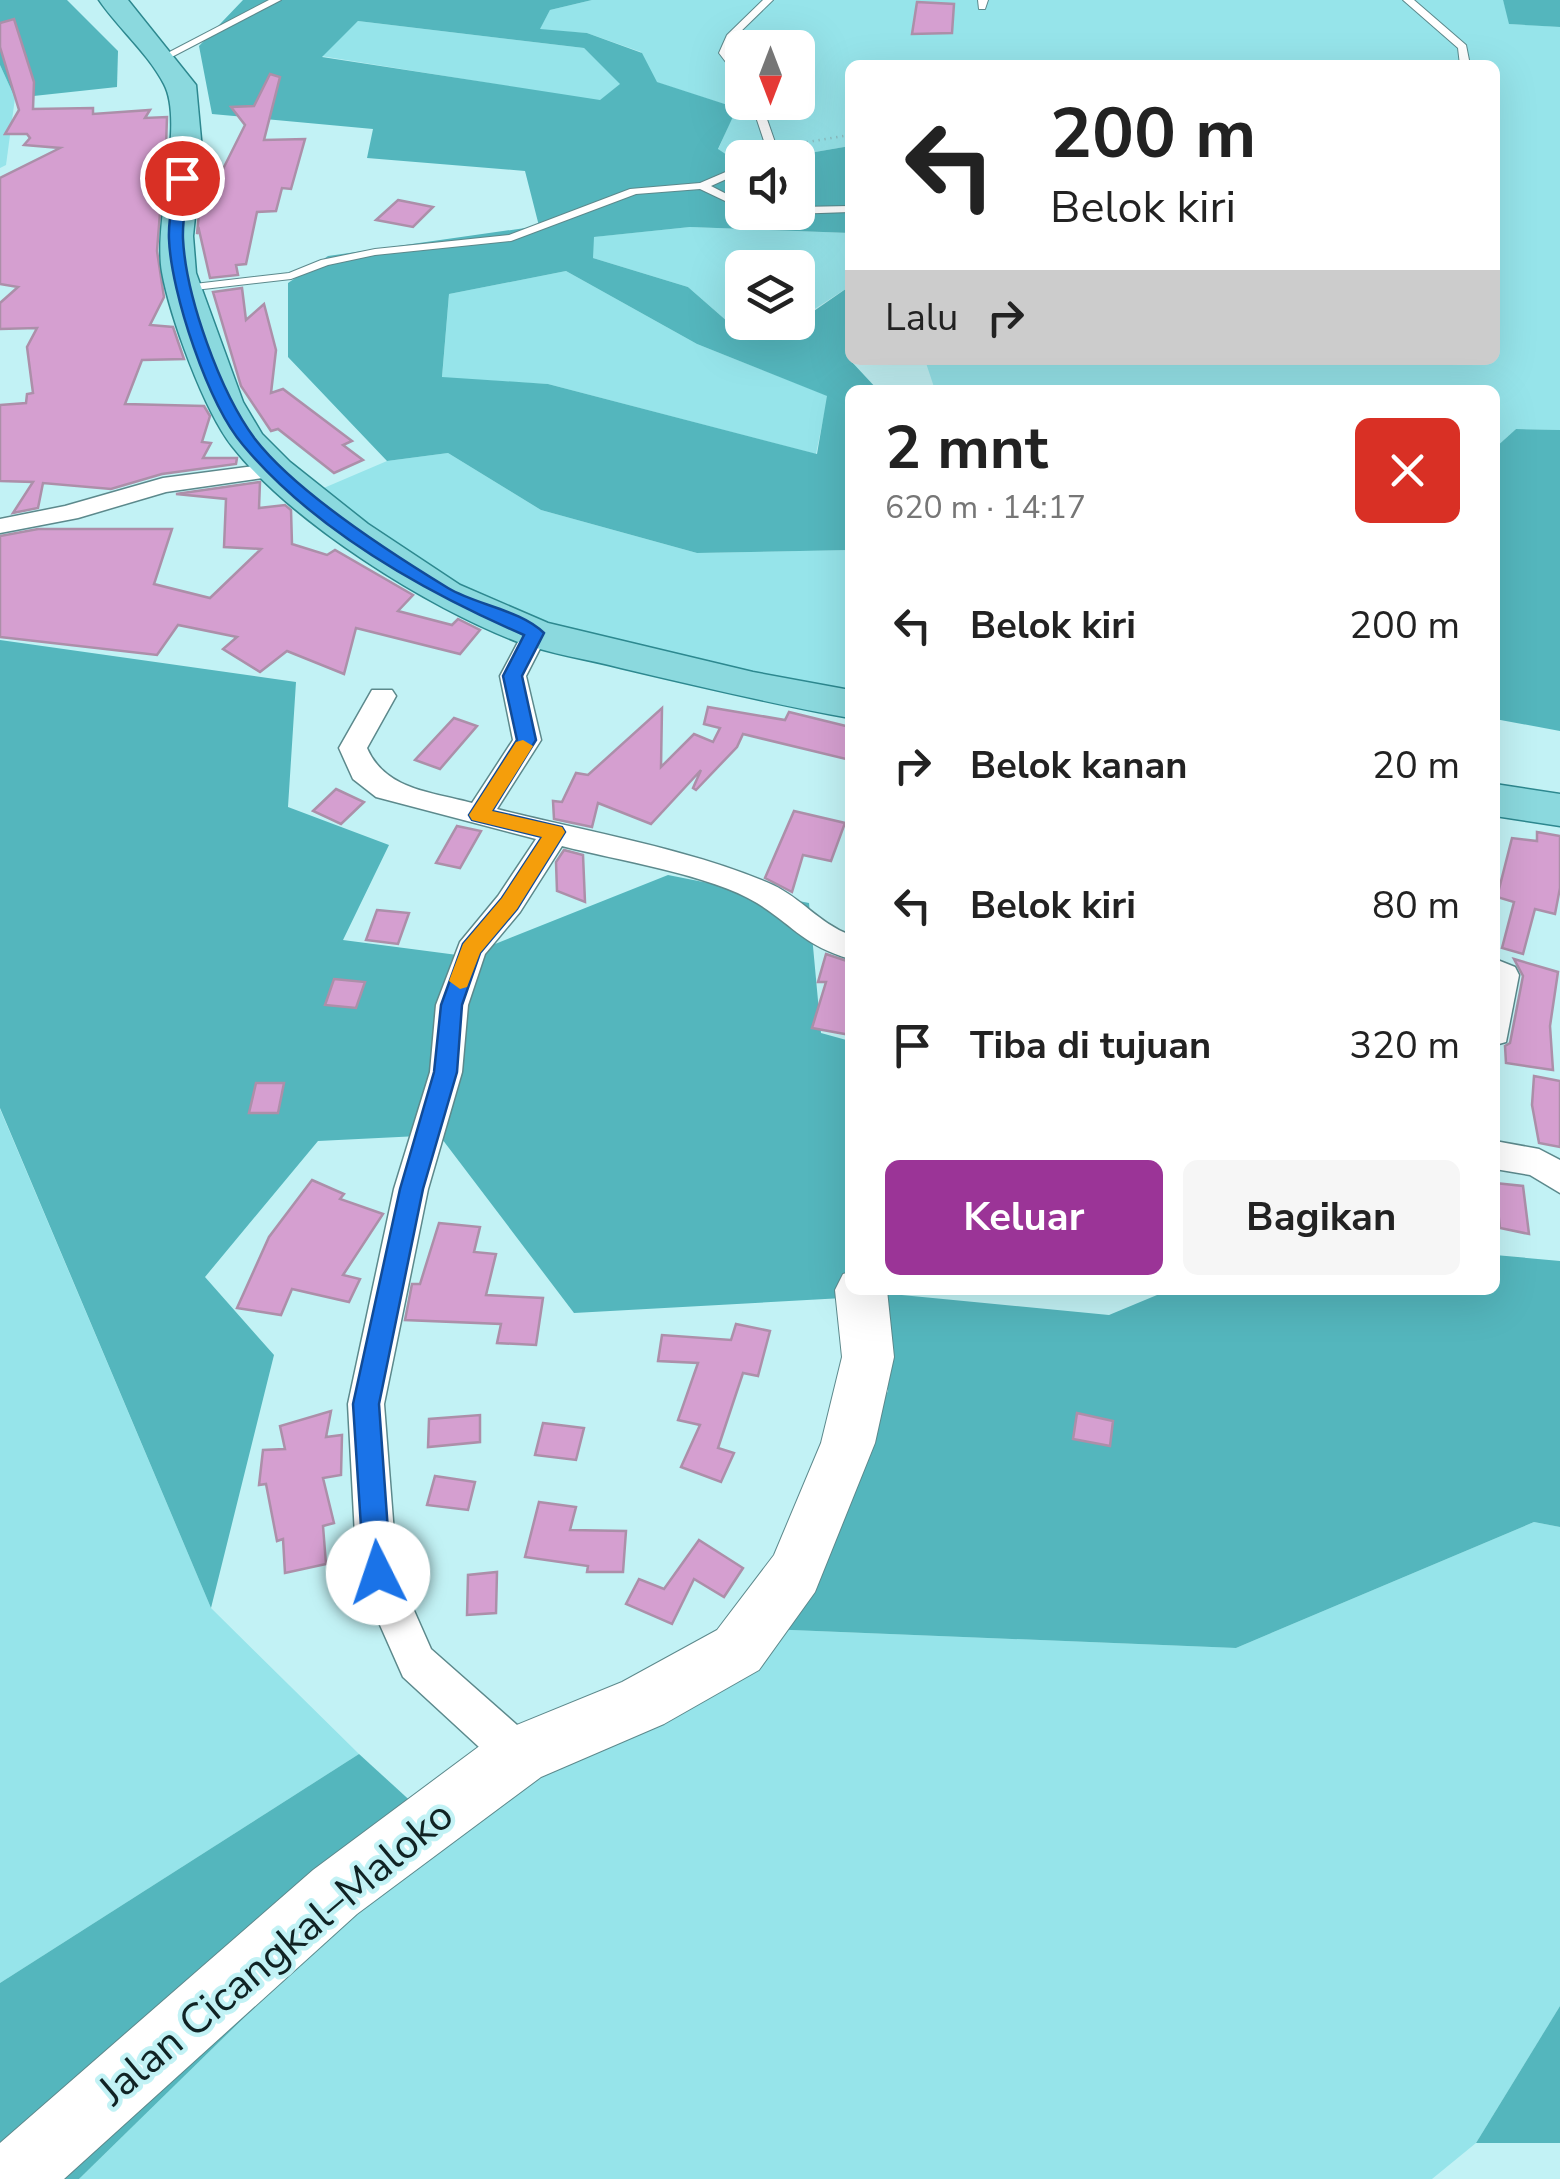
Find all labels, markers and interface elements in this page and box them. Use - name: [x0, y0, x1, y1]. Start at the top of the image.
- north arrow: [725, 30, 815, 120]
- map controls: [725, 30, 815, 340]
- text: 200 m: [1050, 86, 1256, 182]
- icon: left: [885, 100, 1015, 230]
- pin: [140, 136, 225, 221]
- button: sound: [725, 140, 815, 230]
- icon: arrive: [155, 151, 210, 206]
- text: Belok kiri: [1050, 177, 1236, 238]
- button: layers: [725, 250, 815, 340]
- icon: right: [978, 290, 1033, 345]
- text: Lalu: [885, 292, 958, 343]
- text: 2 mnt: [885, 407, 1048, 489]
- button: close: [1355, 418, 1460, 523]
- text: 620 m · 14:17: [885, 486, 1086, 529]
- icon: left: [885, 598, 940, 653]
- text: Belok kiri: [970, 600, 1136, 651]
- text: 200 m: [1349, 600, 1460, 651]
- icon: right: [885, 738, 940, 793]
- text: Belok kanan: [970, 740, 1187, 791]
- text: 20 m: [1372, 740, 1460, 791]
- icon: left: [885, 878, 940, 933]
- text: Belok kiri: [970, 880, 1136, 931]
- text: 80 m: [1372, 880, 1460, 931]
- icon: arrive: [885, 1018, 940, 1073]
- text: Tiba di tujuan: [970, 1020, 1211, 1071]
- text: 320 m: [1349, 1020, 1460, 1071]
- button: Keluar: [885, 1160, 1163, 1275]
- button: Bagikan: [1183, 1160, 1460, 1275]
- position arrow: [326, 1521, 430, 1625]
- street label: Jalan Cicangkal–Maloko: [86, 1788, 466, 2119]

